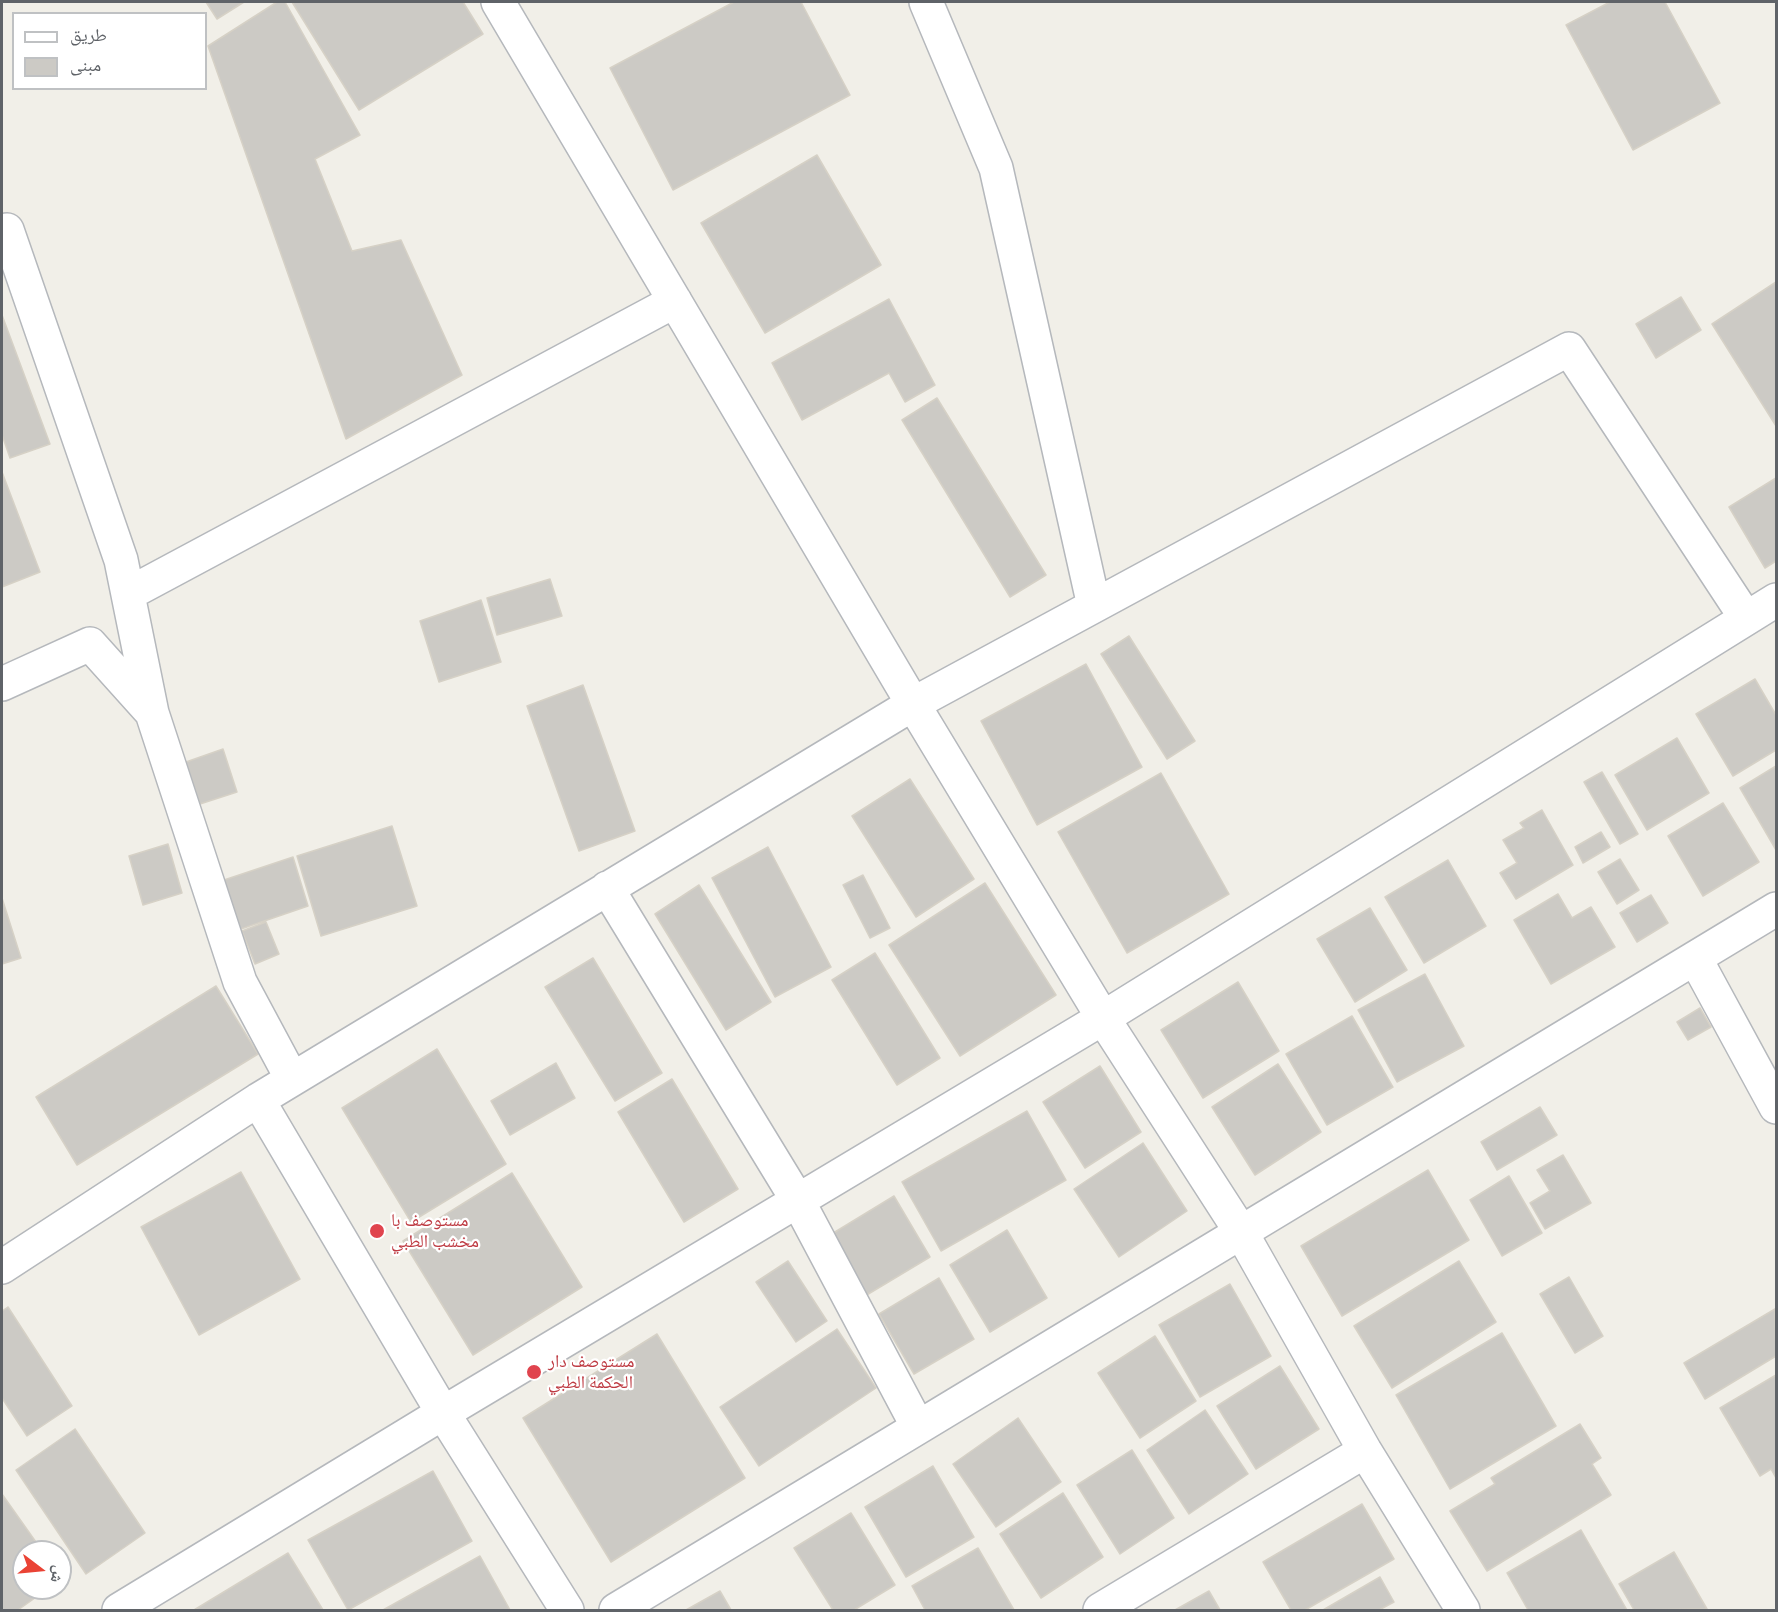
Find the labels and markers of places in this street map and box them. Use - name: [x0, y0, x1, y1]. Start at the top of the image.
- place label: مستوصف با مخشب الطبي: [391, 1210, 479, 1252]
- marker: مستوصف با مخشب الطبي: [368, 1222, 386, 1240]
- place label: مستوصف دار الحكمة الطبي: [548, 1351, 635, 1394]
- marker: مستوصف دار الحكمة الطبي: [525, 1363, 543, 1381]

